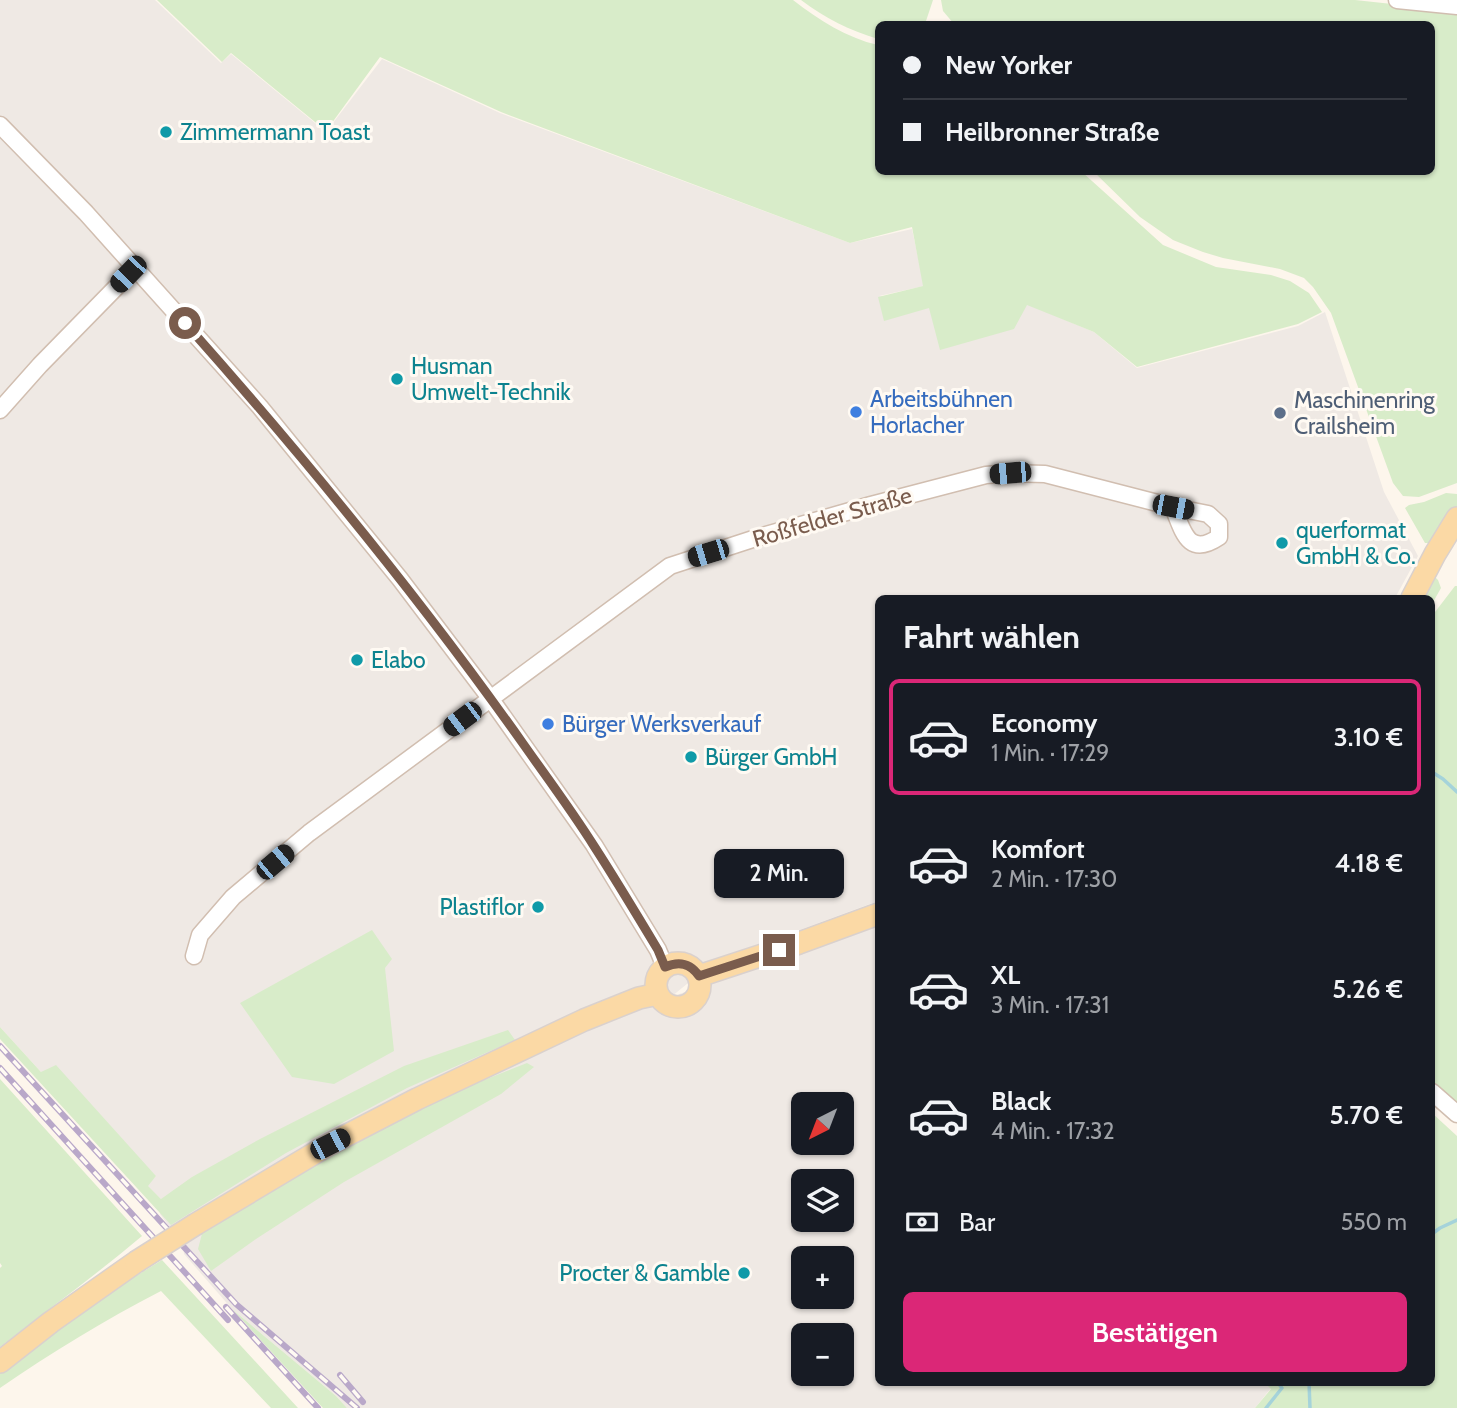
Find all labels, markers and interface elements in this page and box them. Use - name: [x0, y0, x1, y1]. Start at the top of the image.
- text: New Yorker: [945, 49, 1072, 81]
- text: Heilbronner Straße: [945, 116, 1159, 148]
- place label: Zimmermann Toast: [180, 118, 371, 146]
- marker: Zimmermann Toast: [158, 124, 174, 140]
- car: [106, 252, 151, 296]
- route start: [169, 307, 201, 339]
- place label: Husman Umwelt-Technik: [411, 352, 571, 406]
- marker: Husman Umwelt-Technik: [389, 371, 405, 387]
- place label: Arbeitsbühnen Horlacher: [870, 385, 1013, 439]
- place label: Maschinenring Crailsheim: [1294, 386, 1435, 440]
- marker: Arbeitsbühnen Horlacher: [848, 404, 864, 420]
- marker: Maschinenring Crailsheim: [1272, 405, 1288, 421]
- car: [989, 461, 1032, 485]
- street label: Roßfelder Straße: [749, 481, 915, 553]
- car: [1151, 493, 1196, 521]
- place label: querformat GmbH & Co.: [1296, 516, 1416, 570]
- marker: querformat GmbH & Co.: [1274, 535, 1290, 551]
- car: [685, 537, 732, 569]
- text: Fahrt wählen: [903, 617, 1080, 656]
- place label: Elabo: [371, 646, 426, 674]
- marker: Elabo: [349, 652, 365, 668]
- car: [439, 698, 486, 740]
- icon: car: [907, 706, 970, 769]
- text: Economy: [991, 707, 1097, 739]
- place label: Bürger Werksverkauf: [562, 710, 762, 738]
- marker: Bürger Werksverkauf: [540, 716, 556, 732]
- text: 3.10 €: [1334, 721, 1403, 753]
- text: 1 Min. · 17:29: [991, 739, 1109, 767]
- place label: Bürger GmbH: [705, 743, 838, 771]
- marker: Bürger GmbH: [683, 749, 699, 765]
- icon: car: [907, 832, 970, 895]
- text: Komfort: [991, 833, 1085, 865]
- car: [253, 840, 298, 884]
- text: 4.18 €: [1335, 847, 1403, 879]
- callout: 2 Min.: [714, 848, 844, 898]
- text: 2 Min.: [749, 859, 809, 887]
- text: 2 Min. · 17:30: [991, 865, 1117, 893]
- place label: Plastiflor: [439, 893, 525, 921]
- marker: Plastiflor: [530, 899, 546, 915]
- route end: [763, 934, 795, 966]
- icon: car: [907, 958, 970, 1021]
- text: XL: [991, 959, 1020, 991]
- text: 5.26 €: [1332, 973, 1403, 1005]
- text: 3 Min. · 17:31: [991, 991, 1109, 1019]
- icon: car: [907, 1084, 970, 1147]
- text: Black: [991, 1085, 1051, 1117]
- north arrow: [791, 1092, 854, 1155]
- map controls: [791, 1092, 854, 1386]
- text: 5.70 €: [1329, 1099, 1403, 1131]
- text: 4 Min. · 17:32: [991, 1117, 1115, 1145]
- car: [307, 1125, 354, 1163]
- button: layers: [791, 1169, 854, 1232]
- icon: cash: [903, 1203, 941, 1241]
- text: Bar: [959, 1206, 995, 1238]
- text: 550 m: [1341, 1208, 1407, 1236]
- button: +: [791, 1246, 854, 1309]
- place label: Procter & Gamble: [559, 1259, 730, 1287]
- marker: Procter & Gamble: [736, 1265, 752, 1281]
- button: Bestätigen: [903, 1292, 1407, 1372]
- button: −: [791, 1323, 854, 1386]

